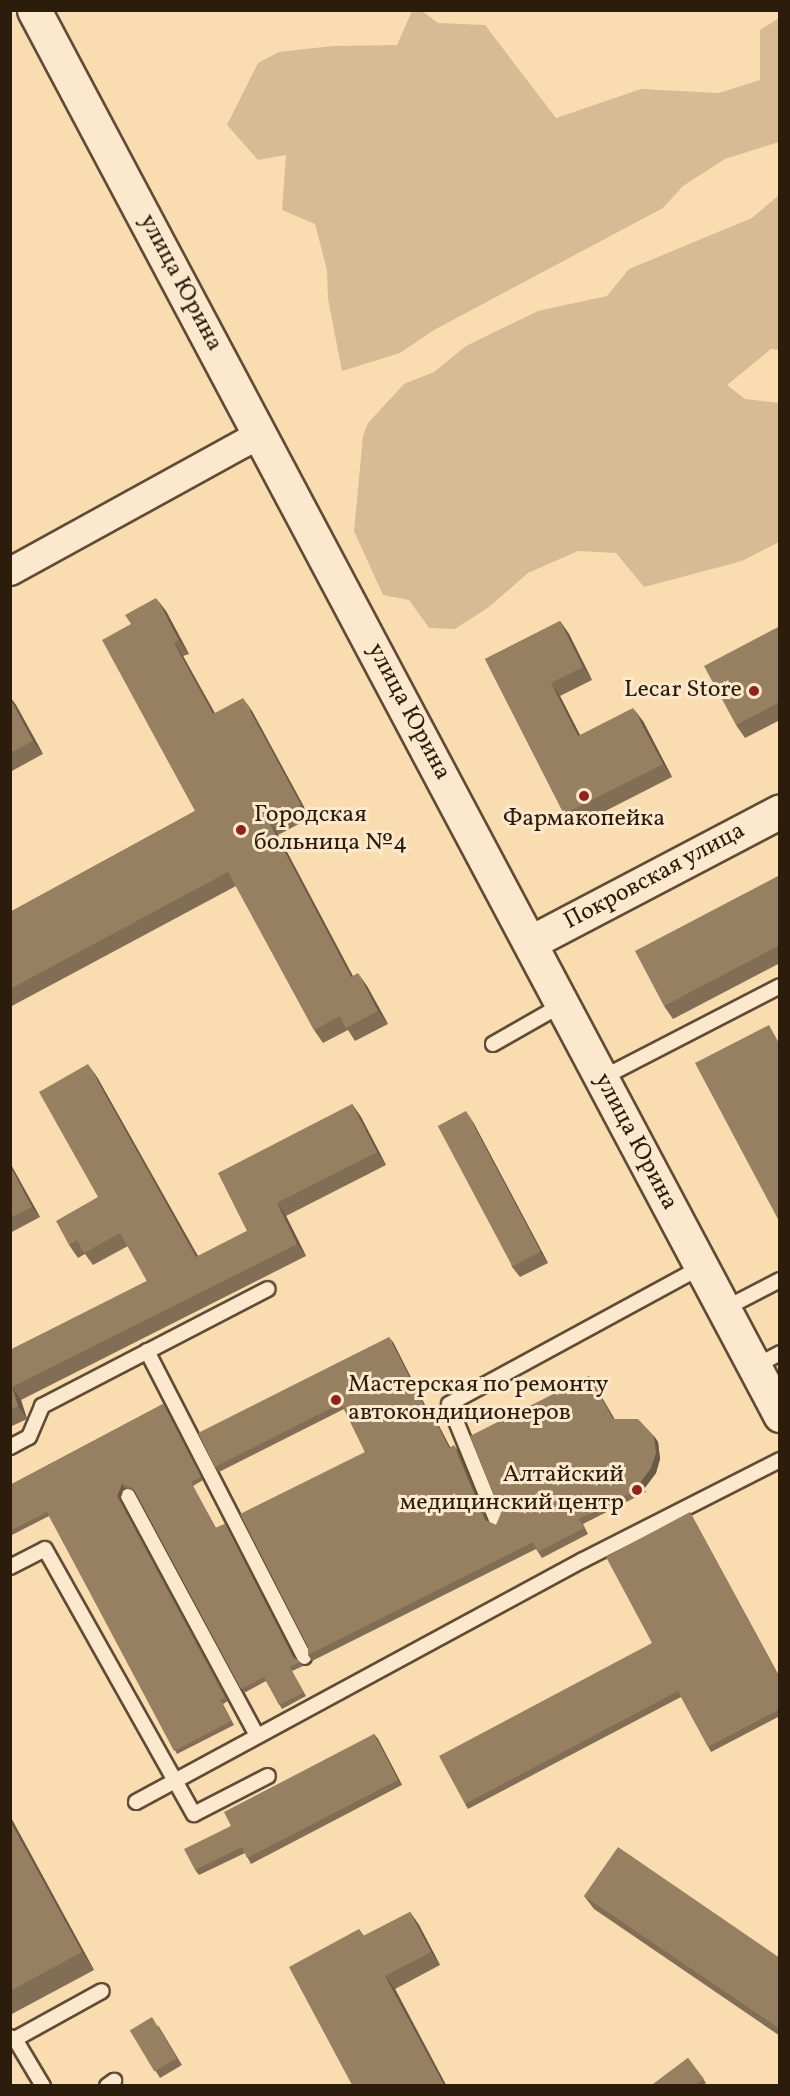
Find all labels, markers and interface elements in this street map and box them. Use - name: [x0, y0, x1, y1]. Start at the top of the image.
- street label: улица Юрина: [132, 210, 228, 356]
- street label: улица Юрина: [360, 639, 456, 785]
- place label: Lecar Store: [624, 677, 742, 705]
- marker: Lecar Store: [747, 684, 761, 698]
- marker: Фармакопейка: [577, 789, 591, 803]
- place label: Городская больница №4: [254, 802, 407, 858]
- place label: Фармакопейка: [503, 806, 665, 834]
- street label: Покровская улица: [559, 817, 751, 937]
- marker: Городская больница №4: [232, 821, 250, 839]
- street label: улица Юрина: [587, 1069, 683, 1215]
- place label: Мастерская по ремонту автокондиционеров: [348, 1372, 608, 1428]
- marker: Мастерская по ремонту автокондиционеров: [329, 1393, 343, 1407]
- place label: Алтайский медицинский центр: [400, 1462, 624, 1518]
- marker: Алтайский медицинский центр: [628, 1481, 646, 1499]

